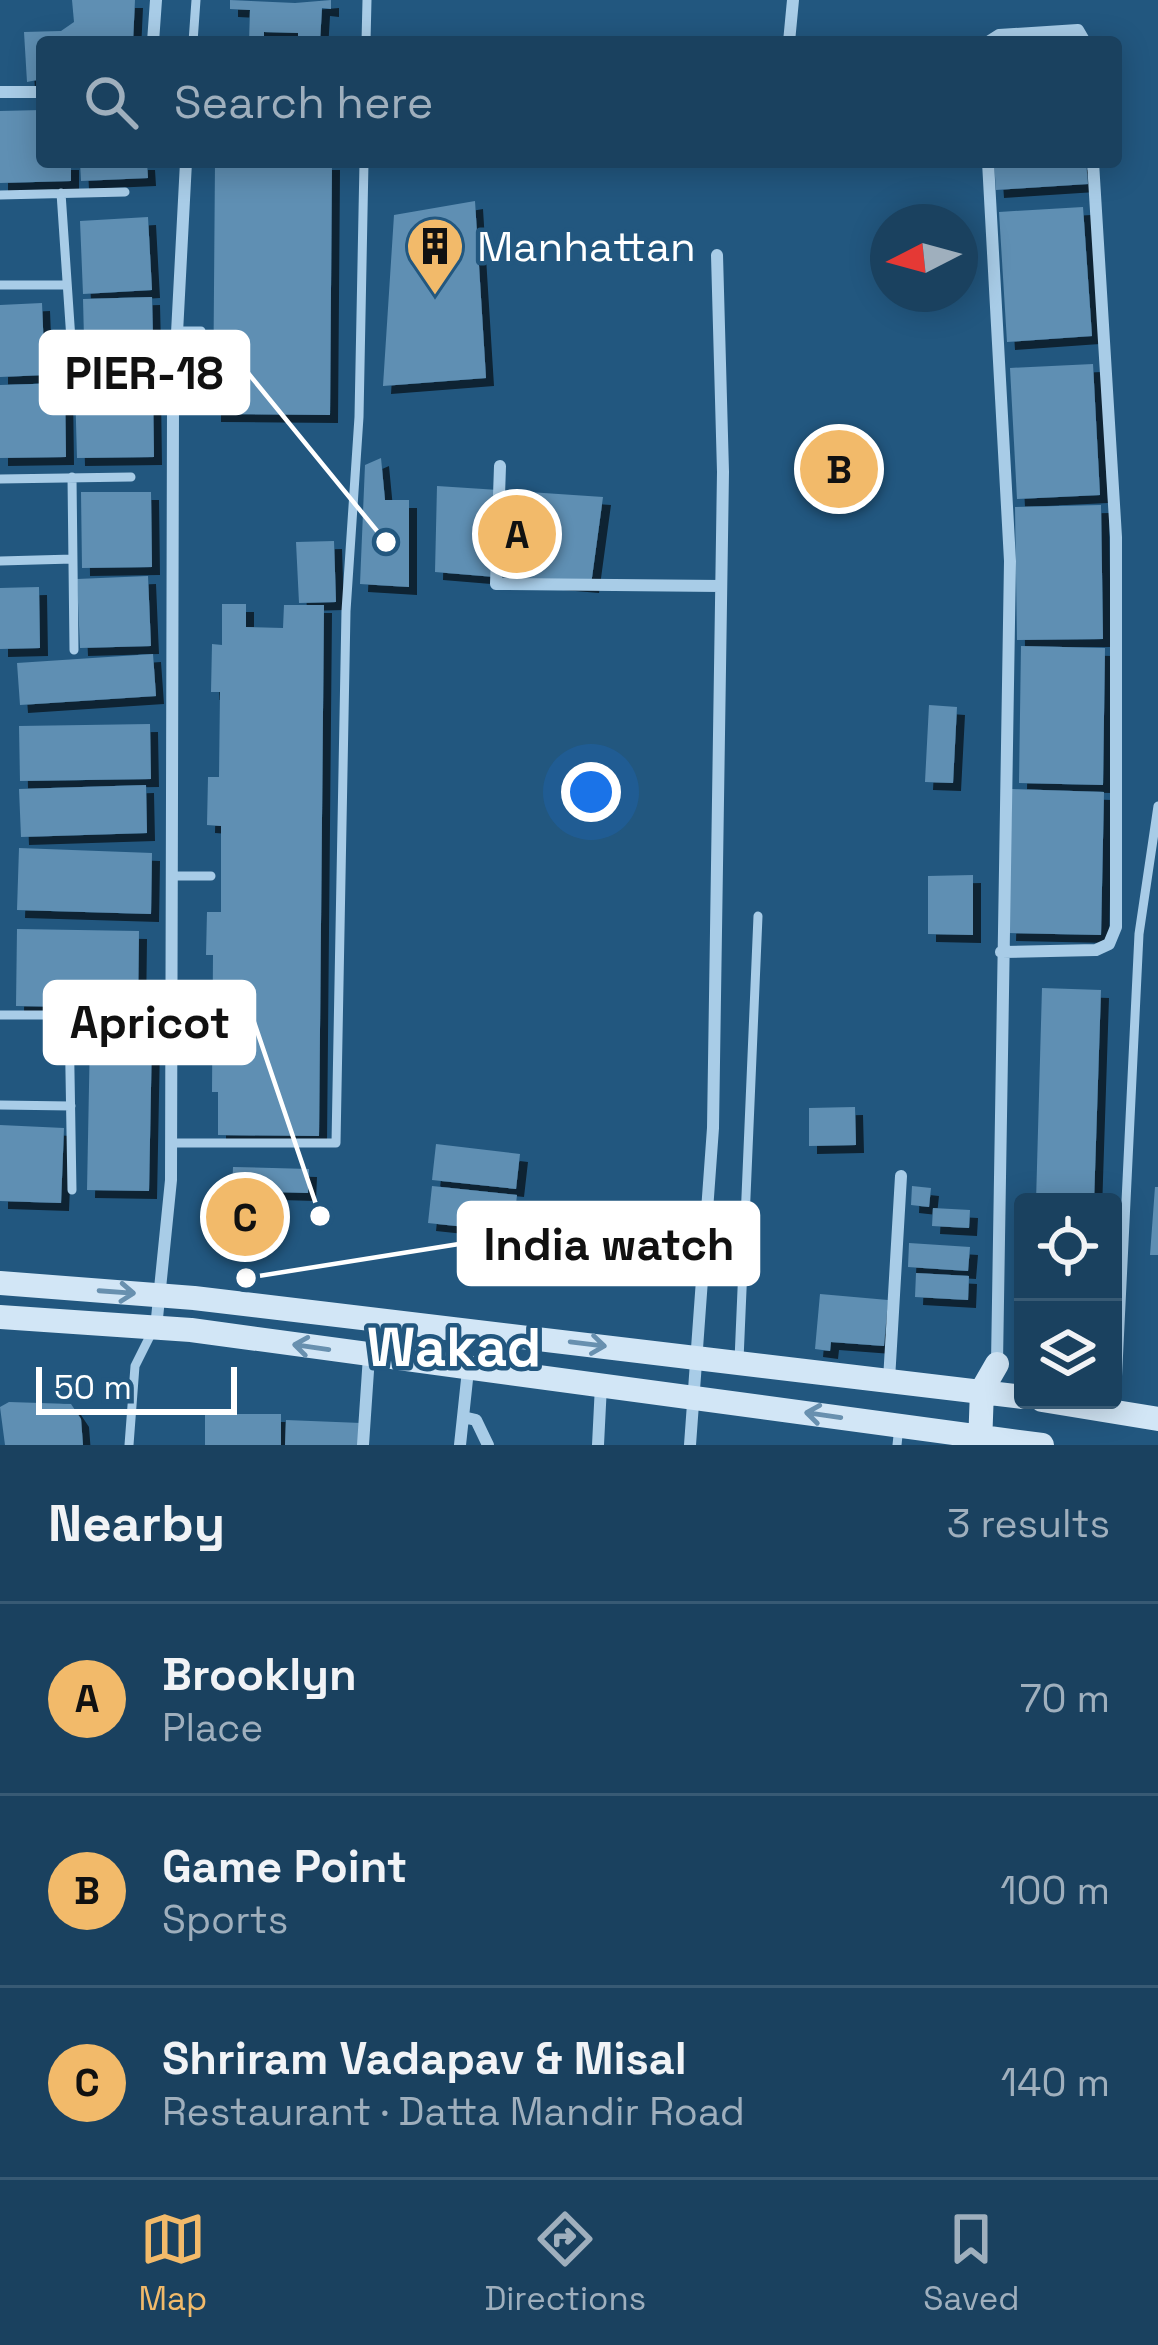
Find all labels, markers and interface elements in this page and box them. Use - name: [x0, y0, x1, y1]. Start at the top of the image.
- search box: [36, 36, 1122, 168]
- icon: search: [78, 69, 144, 135]
- text: Search here: [174, 74, 433, 131]
- north arrow: [870, 204, 978, 312]
- building icon: Manhattan: [404, 215, 466, 297]
- place label: Manhattan: [477, 220, 696, 273]
- callout: PIER-18: [41, 332, 248, 413]
- text: PIER-18: [64, 345, 224, 402]
- pin: B: [800, 424, 878, 514]
- pin: A: [478, 489, 556, 579]
- your location: [561, 762, 621, 822]
- callout: Apricot: [45, 982, 254, 1063]
- text: Apricot: [70, 994, 230, 1051]
- pin: C: [206, 1172, 284, 1262]
- map controls: [1014, 1193, 1122, 1409]
- button: locate: [1014, 1193, 1122, 1301]
- callout: India watch: [459, 1203, 758, 1284]
- text: India watch: [483, 1216, 735, 1273]
- one-way arrow: [97, 1281, 136, 1304]
- button: layers: [1014, 1301, 1122, 1409]
- district label: Wakad: [367, 1313, 541, 1382]
- one-way arrow: [568, 1334, 607, 1356]
- one-way arrow: [292, 1336, 331, 1358]
- scale bar: [36, 1361, 237, 1414]
- text: 50 m: [54, 1367, 132, 1409]
- one-way arrow: [804, 1404, 843, 1426]
- text: Nearby: [48, 1491, 225, 1556]
- text: 3 results: [947, 1499, 1110, 1548]
- text: Brooklyn: [162, 1646, 357, 1703]
- text: A: [75, 1674, 99, 1723]
- text: 70 m: [1020, 1674, 1110, 1723]
- text: Place: [162, 1703, 263, 1752]
- text: Game Point: [162, 1838, 407, 1895]
- text: B: [74, 1866, 100, 1915]
- text: 100 m: [1000, 1866, 1110, 1915]
- text: Sports: [162, 1895, 288, 1944]
- text: Shriram Vadapav & Misal: [162, 2030, 687, 2087]
- text: C: [74, 2058, 100, 2107]
- text: 140 m: [1001, 2058, 1110, 2107]
- text: Restaurant · Datta Mandir Road: [162, 2087, 745, 2136]
- tab: Map: [139, 2206, 207, 2320]
- tab: Directions: [484, 2206, 646, 2320]
- tab: Saved: [923, 2206, 1019, 2320]

